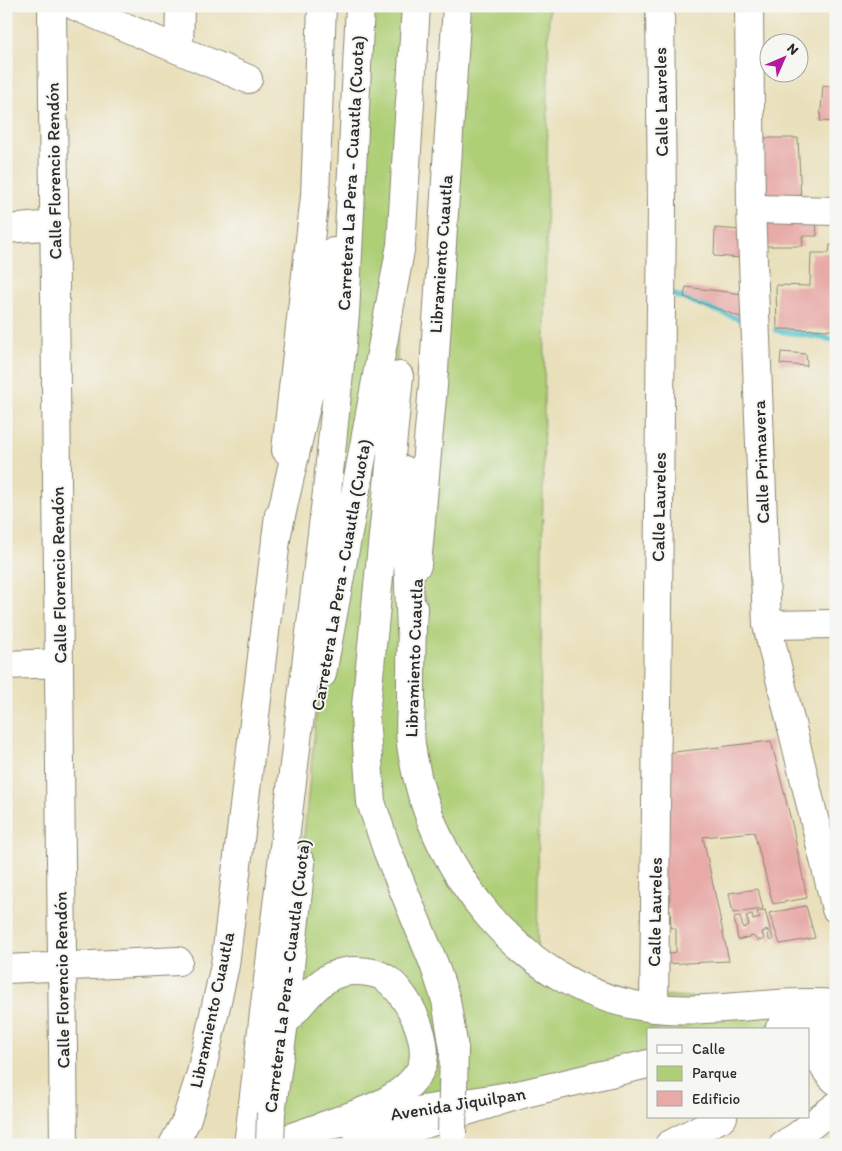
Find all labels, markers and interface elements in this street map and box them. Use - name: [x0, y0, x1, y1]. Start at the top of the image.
- north arrow: [760, 32, 810, 82]
- street label: Carretera La Pera - Cuautla (Cuota): [333, 35, 369, 311]
- text: N: [783, 40, 802, 59]
- street label: Calle Laureles: [649, 47, 673, 157]
- street label: Calle Florencio Rendón: [41, 82, 67, 260]
- street label: Libramiento Cuautla: [424, 173, 458, 334]
- street label: Calle Primavera: [748, 399, 774, 524]
- street label: Carretera La Pera - Cuautla (Cuota): [306, 437, 376, 713]
- street label: Calle Laureles: [647, 452, 671, 562]
- street label: Calle Florencio Rendón: [46, 486, 72, 664]
- street label: Libramiento Cuautla: [400, 577, 428, 738]
- street label: Carretera La Pera - Cuautla (Cuota): [259, 838, 315, 1114]
- street label: Calle Laureles: [643, 857, 667, 967]
- street label: Calle Florencio Rendón: [49, 891, 75, 1069]
- street label: Libramiento Cuautla: [185, 929, 239, 1090]
- legend: [647, 1028, 810, 1118]
- text: Calle: [692, 1040, 725, 1058]
- text: Parque: [692, 1064, 737, 1082]
- street label: Avenida Jiquilpan: [389, 1082, 527, 1126]
- text: Edificio: [692, 1090, 740, 1108]

